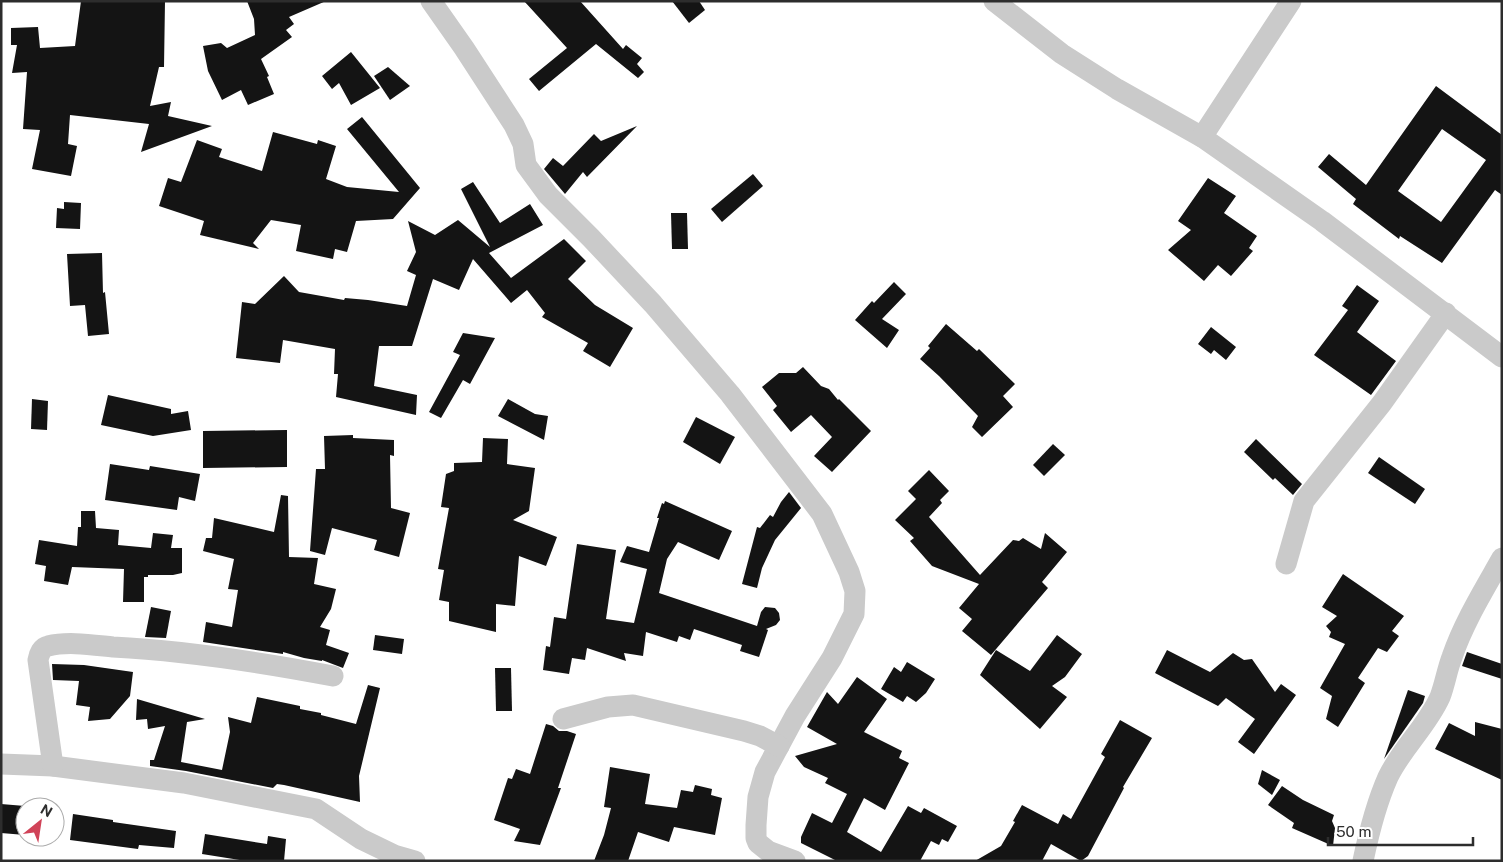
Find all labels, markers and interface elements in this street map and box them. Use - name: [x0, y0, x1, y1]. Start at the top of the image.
- north arrow: [15, 797, 65, 847]
- text: N: [38, 801, 55, 820]
- scale bar: [1328, 814, 1473, 846]
- text: 50 m: [1336, 823, 1371, 840]

